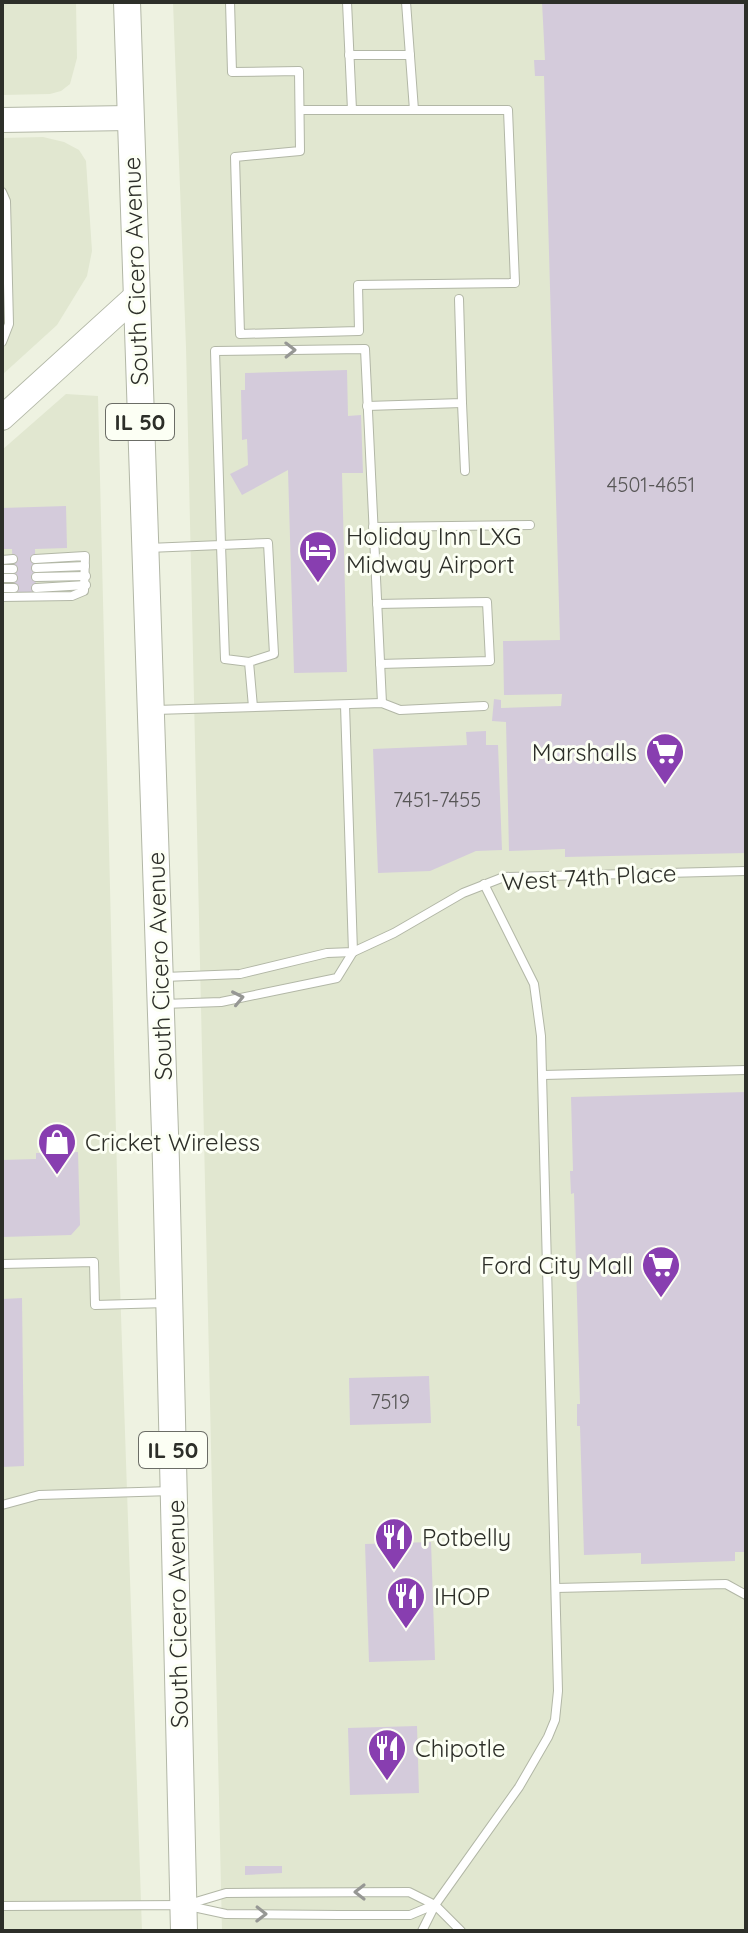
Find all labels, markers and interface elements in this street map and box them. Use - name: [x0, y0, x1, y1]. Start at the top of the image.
- street label: South Cicero Avenue: [116, 156, 154, 386]
- one-way arrow: [284, 341, 297, 359]
- road number: IL 50: [106, 404, 174, 440]
- house number: 4501-4651: [607, 472, 695, 497]
- place label: Holiday Inn LXG Midway Airport: [346, 521, 521, 579]
- hotel icon: Holiday Inn LXG Midway Airport: [297, 529, 339, 584]
- supermarket icon: Marshalls: [644, 731, 686, 786]
- place label: Marshalls: [532, 737, 637, 767]
- house number: 7451-7455: [393, 787, 481, 812]
- street label: South Cicero Avenue: [140, 851, 178, 1081]
- street label: West 74th Place: [501, 857, 677, 897]
- one-way arrow: [231, 991, 245, 1008]
- shop icon: Cricket Wireless: [36, 1121, 78, 1176]
- place label: Cricket Wireless: [85, 1127, 260, 1157]
- supermarket icon: Ford City Mall: [640, 1244, 682, 1299]
- place label: Ford City Mall: [481, 1250, 633, 1280]
- house number: 7519: [370, 1389, 410, 1414]
- road number: IL 50: [139, 1432, 207, 1468]
- street label: South Cicero Avenue: [160, 1499, 194, 1729]
- restaurant icon: Potbelly: [373, 1516, 415, 1571]
- place label: Potbelly: [422, 1522, 511, 1552]
- restaurant icon: IHOP: [385, 1575, 427, 1630]
- place label: IHOP: [434, 1581, 490, 1611]
- restaurant icon: Chipotle: [366, 1727, 408, 1782]
- place label: Chipotle: [415, 1733, 505, 1763]
- one-way arrow: [353, 1883, 366, 1901]
- one-way arrow: [255, 1906, 268, 1923]

